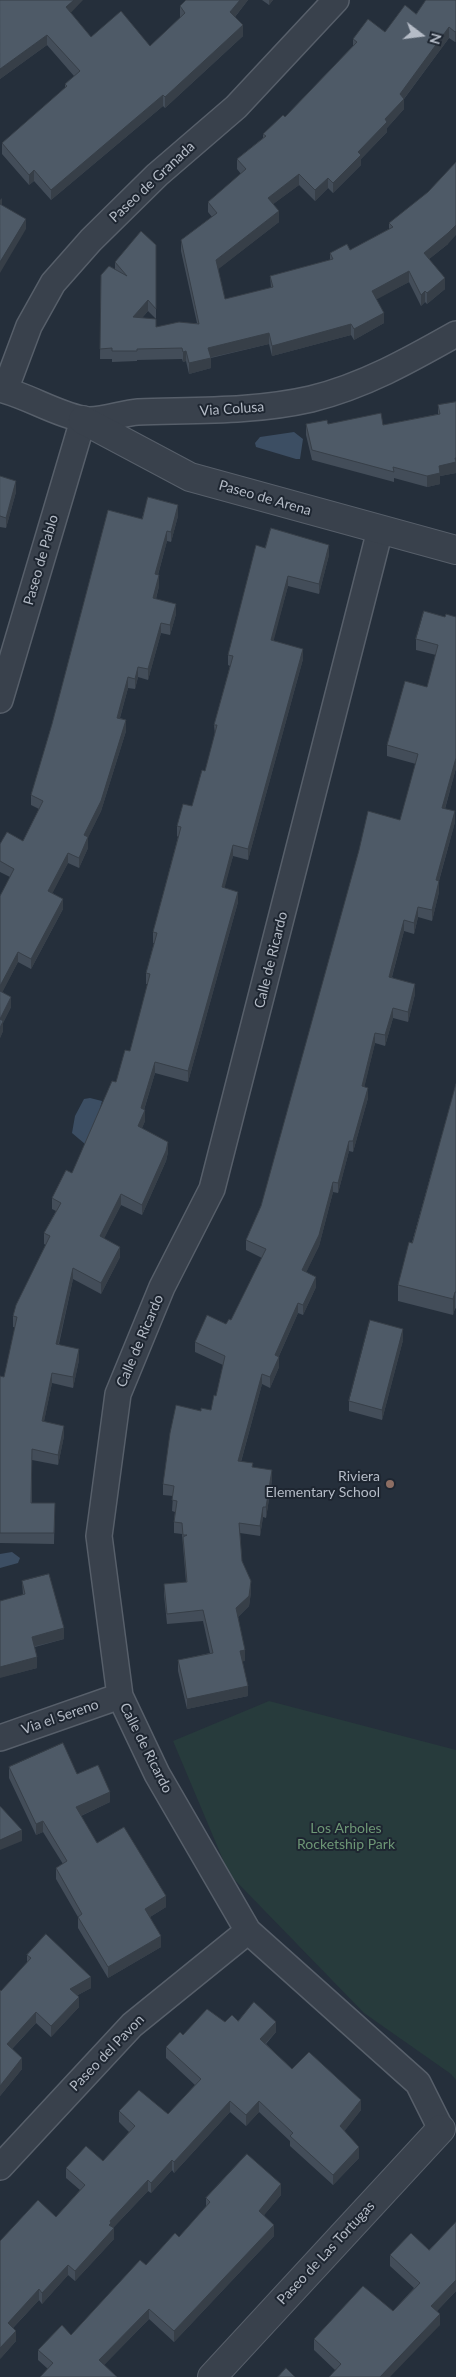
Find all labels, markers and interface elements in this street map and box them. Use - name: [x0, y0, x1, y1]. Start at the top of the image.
- north arrow: [396, 10, 446, 60]
- text: N: [426, 32, 446, 46]
- street label: Paseo de Granada: [106, 138, 198, 226]
- street label: Via Colusa: [199, 398, 265, 420]
- street label: Paseo de Arena: [217, 477, 313, 519]
- street label: Paseo de Pablo: [20, 513, 62, 607]
- street label: Calle de Ricardo: [251, 910, 291, 1010]
- street label: Calle de Ricardo: [113, 1292, 167, 1390]
- place label: Riviera Elementary School: [266, 1468, 380, 1500]
- marker: Riviera Elementary School: [384, 1478, 396, 1490]
- street label: Via el Sereno: [19, 1696, 101, 1738]
- street label: Calle de Ricardo: [116, 1700, 176, 1796]
- park label: Los Arboles Rocketship Park: [297, 1820, 395, 1852]
- street label: Paseo del Pavon: [66, 2011, 148, 2095]
- street label: Paseo de Las Tortugas: [274, 2198, 378, 2308]

